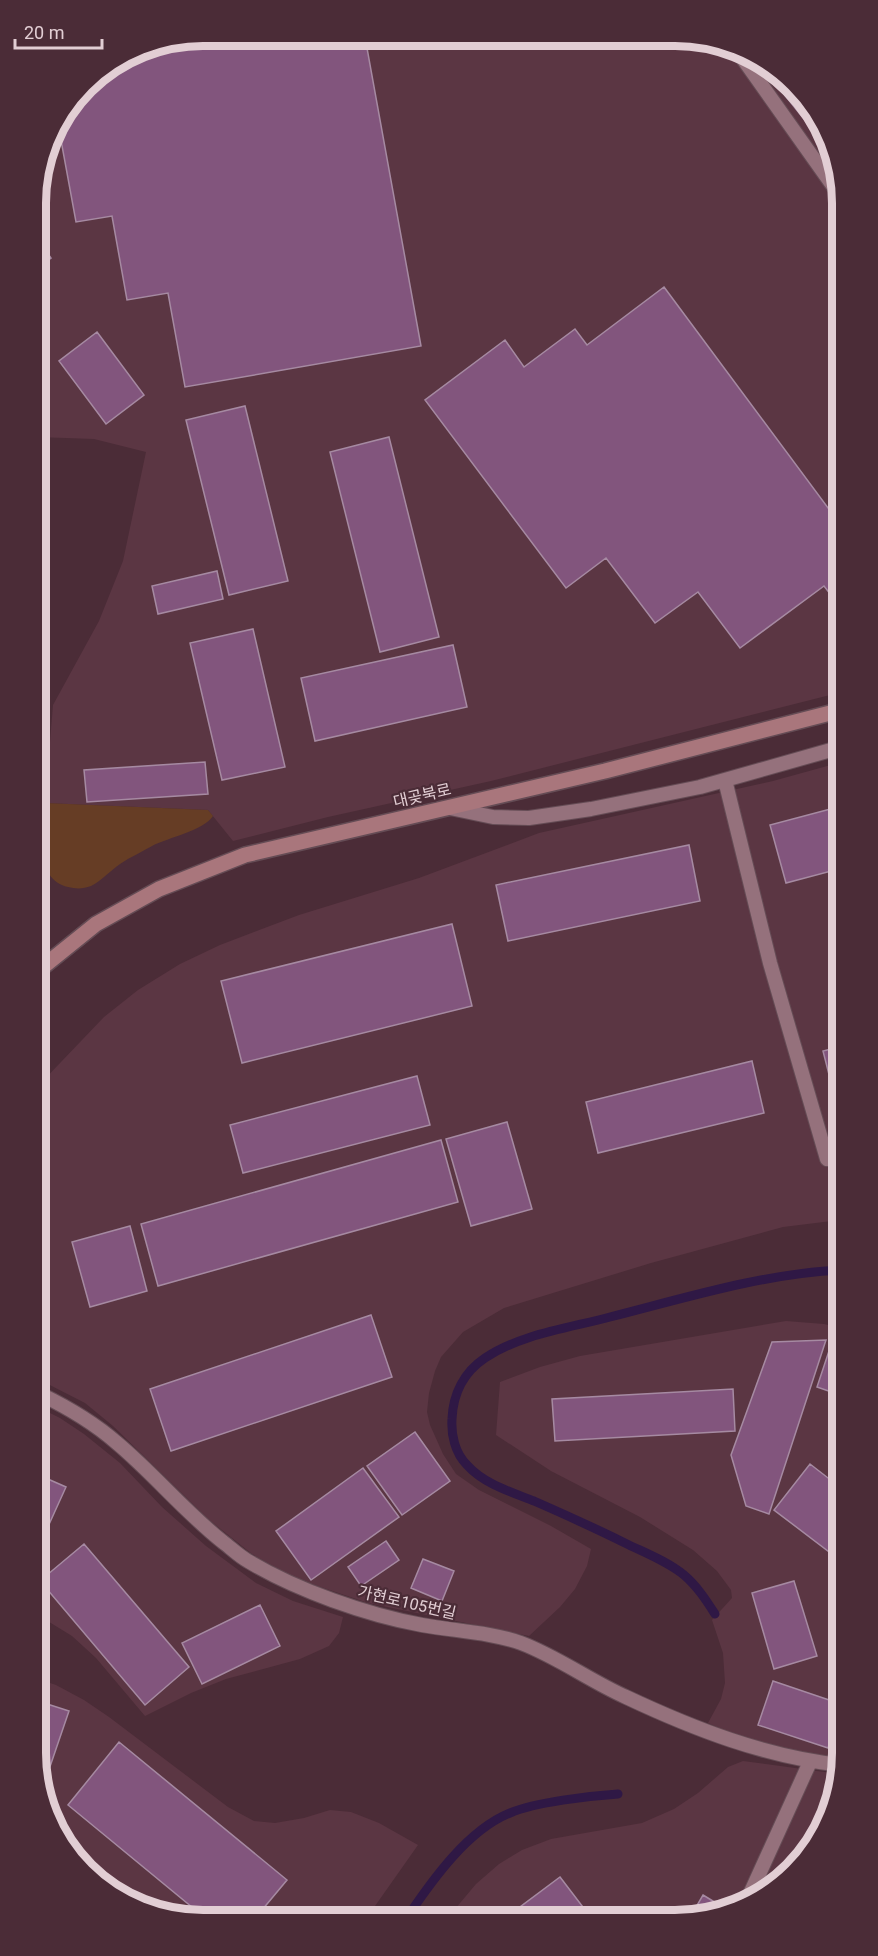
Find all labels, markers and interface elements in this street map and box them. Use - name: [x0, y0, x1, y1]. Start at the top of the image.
- scale bar: [15, 12, 102, 50]
- text: 20 m: [24, 22, 64, 43]
- street label: 대곶북로: [391, 780, 453, 811]
- street label: 가현로105번길: [356, 1582, 458, 1623]

